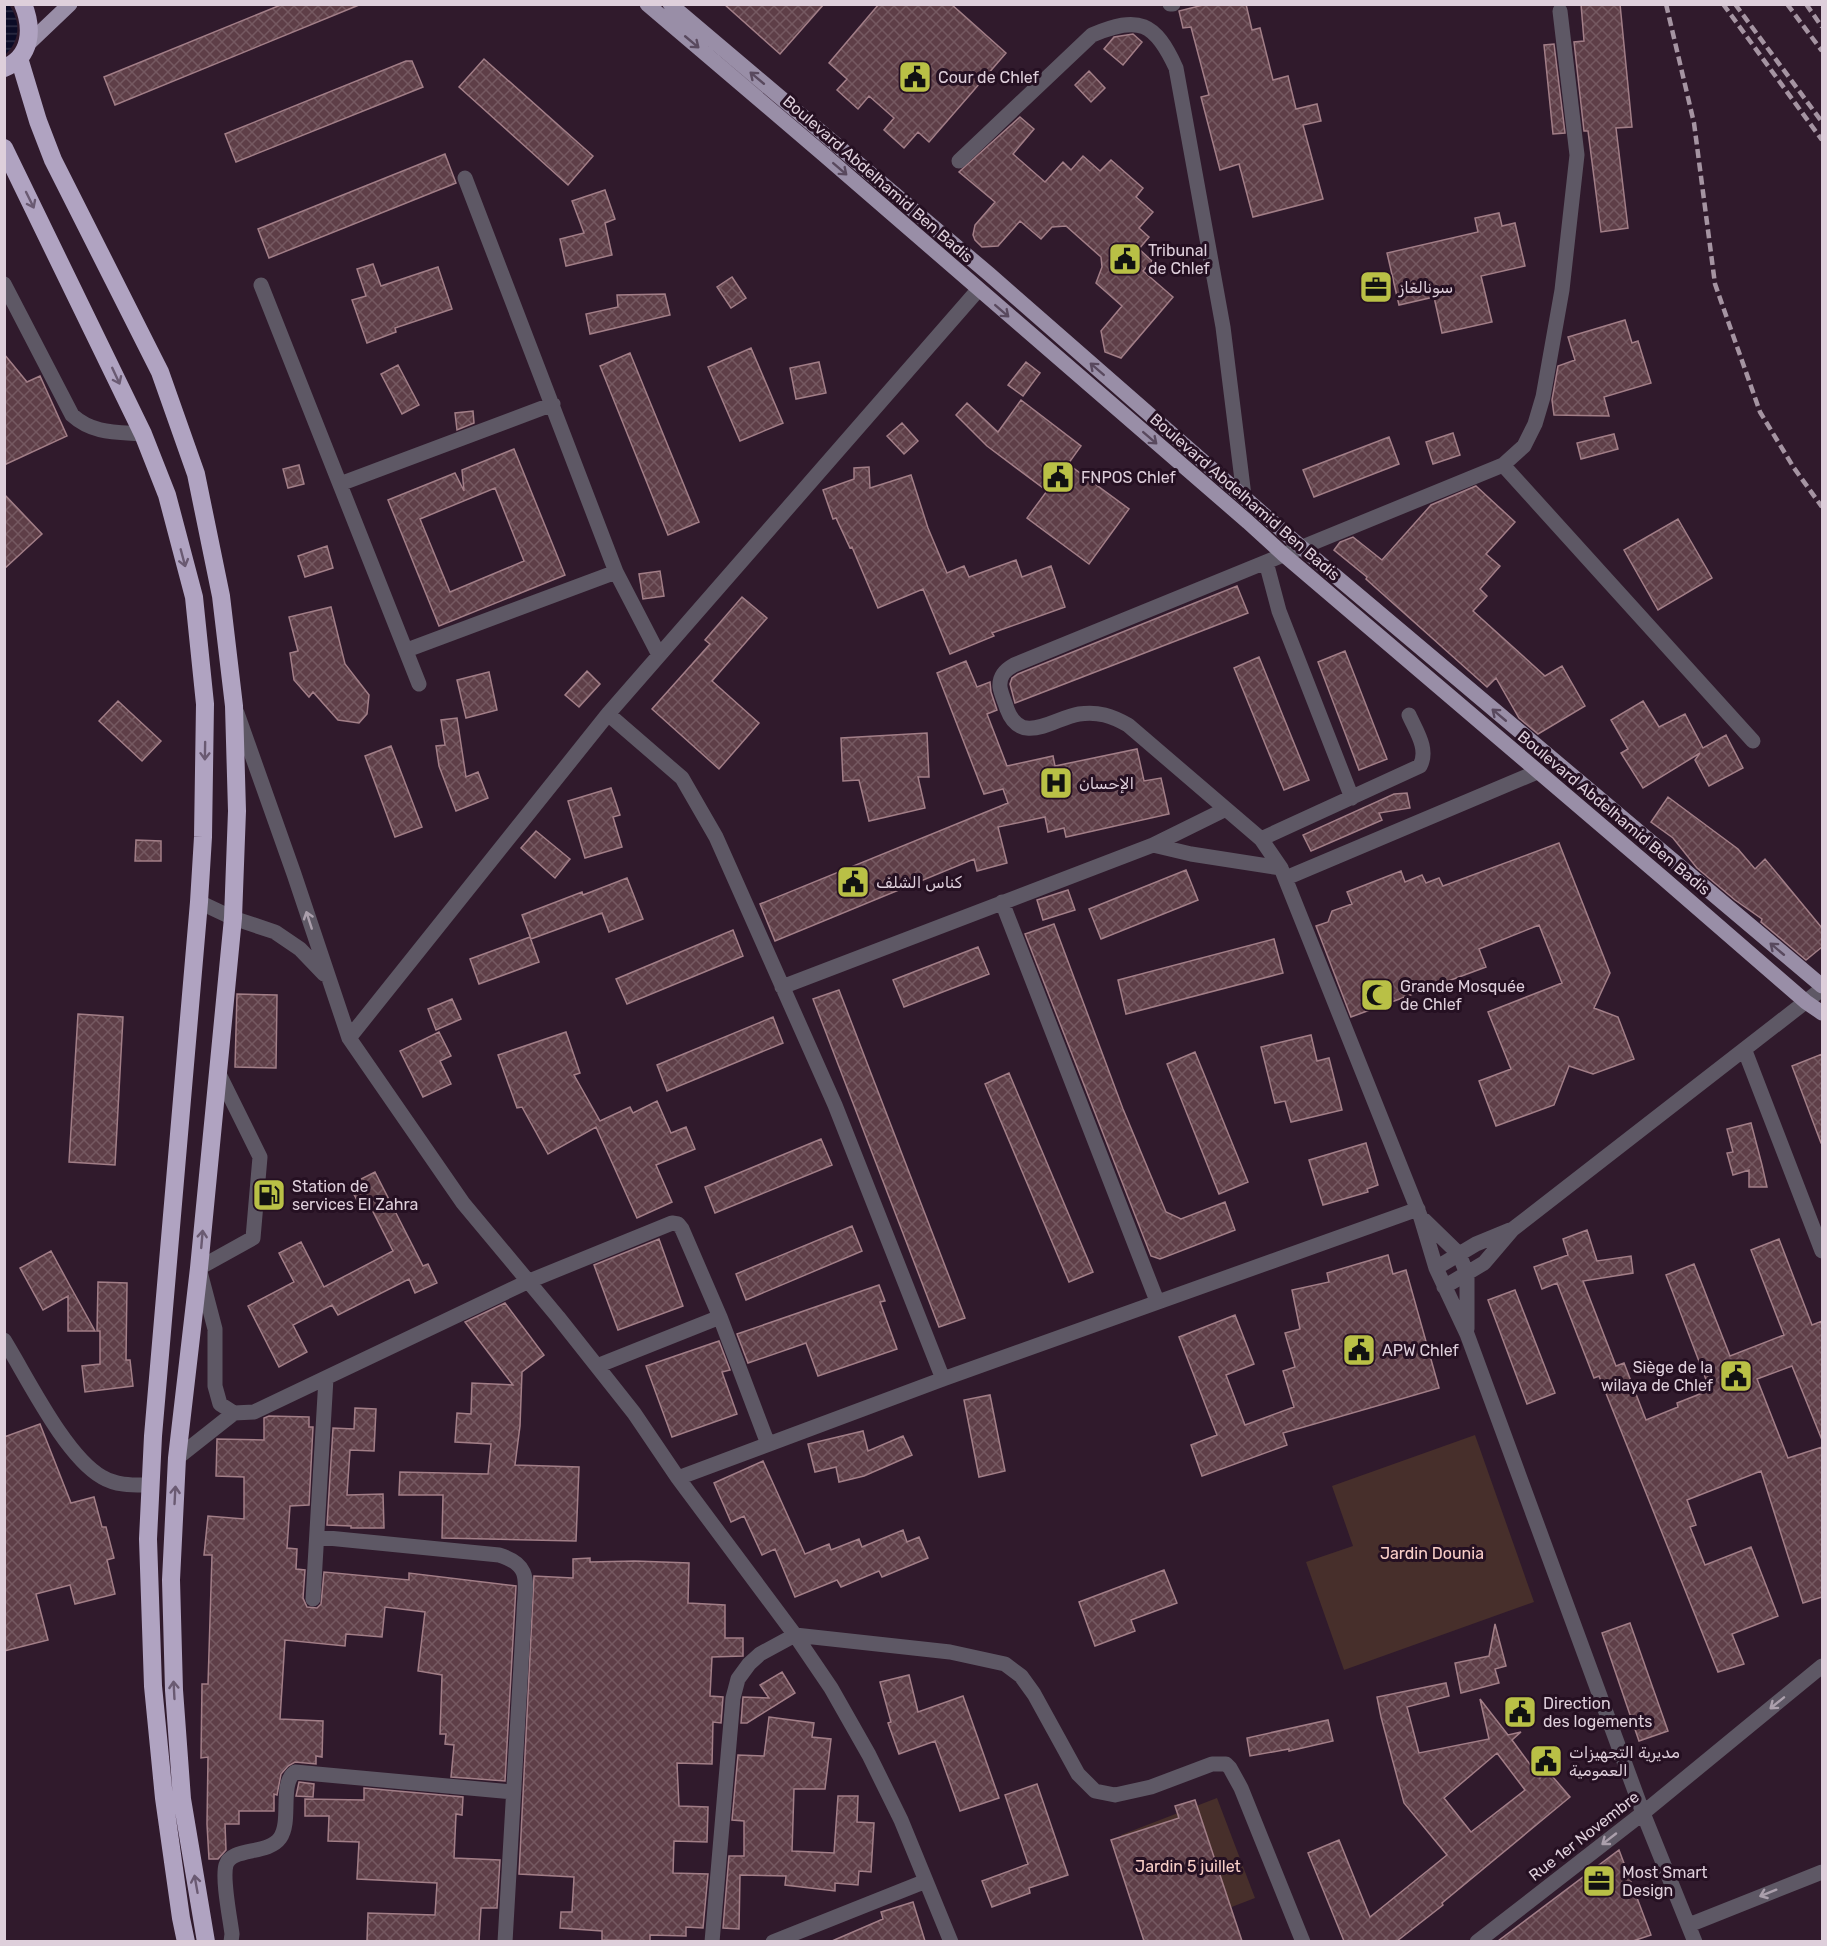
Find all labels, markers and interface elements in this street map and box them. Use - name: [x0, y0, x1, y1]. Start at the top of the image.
- one-way arrow: [684, 35, 699, 49]
- public building icon: Cour de Chlef: [897, 59, 933, 95]
- place label: Cour de Chlef: [938, 68, 1040, 87]
- one-way arrow: [749, 72, 765, 85]
- street label: Boulevard Abdelhamid Ben Badis: [779, 91, 977, 267]
- one-way arrow: [832, 162, 847, 176]
- one-way arrow: [25, 191, 36, 209]
- public building icon: Tribunal de Chlef: [1107, 241, 1143, 277]
- place label: Tribunal de Chlef: [1148, 241, 1211, 278]
- office icon: سونالغاز: [1358, 269, 1394, 305]
- place label: سونالغاز: [1398, 278, 1453, 298]
- one-way arrow: [994, 304, 1009, 318]
- one-way arrow: [1090, 362, 1105, 376]
- one-way arrow: [110, 366, 122, 384]
- street label: Boulevard Abdelhamid Ben Badis: [1146, 409, 1344, 585]
- one-way arrow: [1142, 431, 1157, 445]
- public building icon: FNPOS Chlef: [1040, 459, 1076, 495]
- place label: FNPOS Chlef: [1081, 468, 1177, 487]
- one-way arrow: [178, 548, 189, 567]
- one-way arrow: [1492, 708, 1507, 722]
- street label: Boulevard Abdelhamid Ben Badis: [1514, 727, 1714, 899]
- one-way arrow: [199, 740, 210, 760]
- hospital icon: الإحسان: [1038, 765, 1074, 801]
- place label: الإحسان: [1079, 774, 1134, 794]
- public building icon: كناس الشلف: [835, 864, 871, 900]
- place label: كناس الشلف: [876, 873, 963, 892]
- one-way arrow: [303, 911, 314, 930]
- one-way arrow: [1769, 942, 1785, 955]
- mosque icon: Grande Mosquée de Chlef: [1359, 977, 1395, 1013]
- place label: Grande Mosquée de Chlef: [1400, 977, 1525, 1014]
- fuel station icon: Station de services El Zahra: [251, 1177, 287, 1213]
- place label: Station de services El Zahra: [292, 1177, 418, 1214]
- one-way arrow: [197, 1230, 208, 1249]
- public building icon: APW Chlef: [1341, 1332, 1377, 1368]
- place label: APW Chlef: [1382, 1341, 1460, 1360]
- place label: Siège de la wilaya de Chlef: [1601, 1358, 1714, 1395]
- public building icon: Siège de la wilaya de Chlef: [1718, 1358, 1754, 1394]
- one-way arrow: [170, 1486, 181, 1506]
- park label: Jardin Dounia: [1380, 1544, 1484, 1563]
- one-way arrow: [168, 1681, 179, 1701]
- public building icon: Direction des logements: [1502, 1694, 1538, 1730]
- place label: Direction des logements: [1543, 1694, 1652, 1731]
- one-way arrow: [1769, 1697, 1785, 1710]
- public building icon: مديرية التجهيزات العمومية: [1528, 1743, 1564, 1779]
- place label: مديرية التجهيزات العمومية: [1569, 1743, 1680, 1781]
- street label: Rue 1er Novembre: [1525, 1787, 1643, 1885]
- one-way arrow: [1601, 1833, 1617, 1846]
- park label: Jardin 5 juillet: [1135, 1857, 1241, 1876]
- office icon: Most Smart Design: [1581, 1863, 1617, 1899]
- place label: Most Smart Design: [1622, 1863, 1708, 1900]
- one-way arrow: [190, 1874, 201, 1894]
- one-way arrow: [1759, 1889, 1778, 1900]

